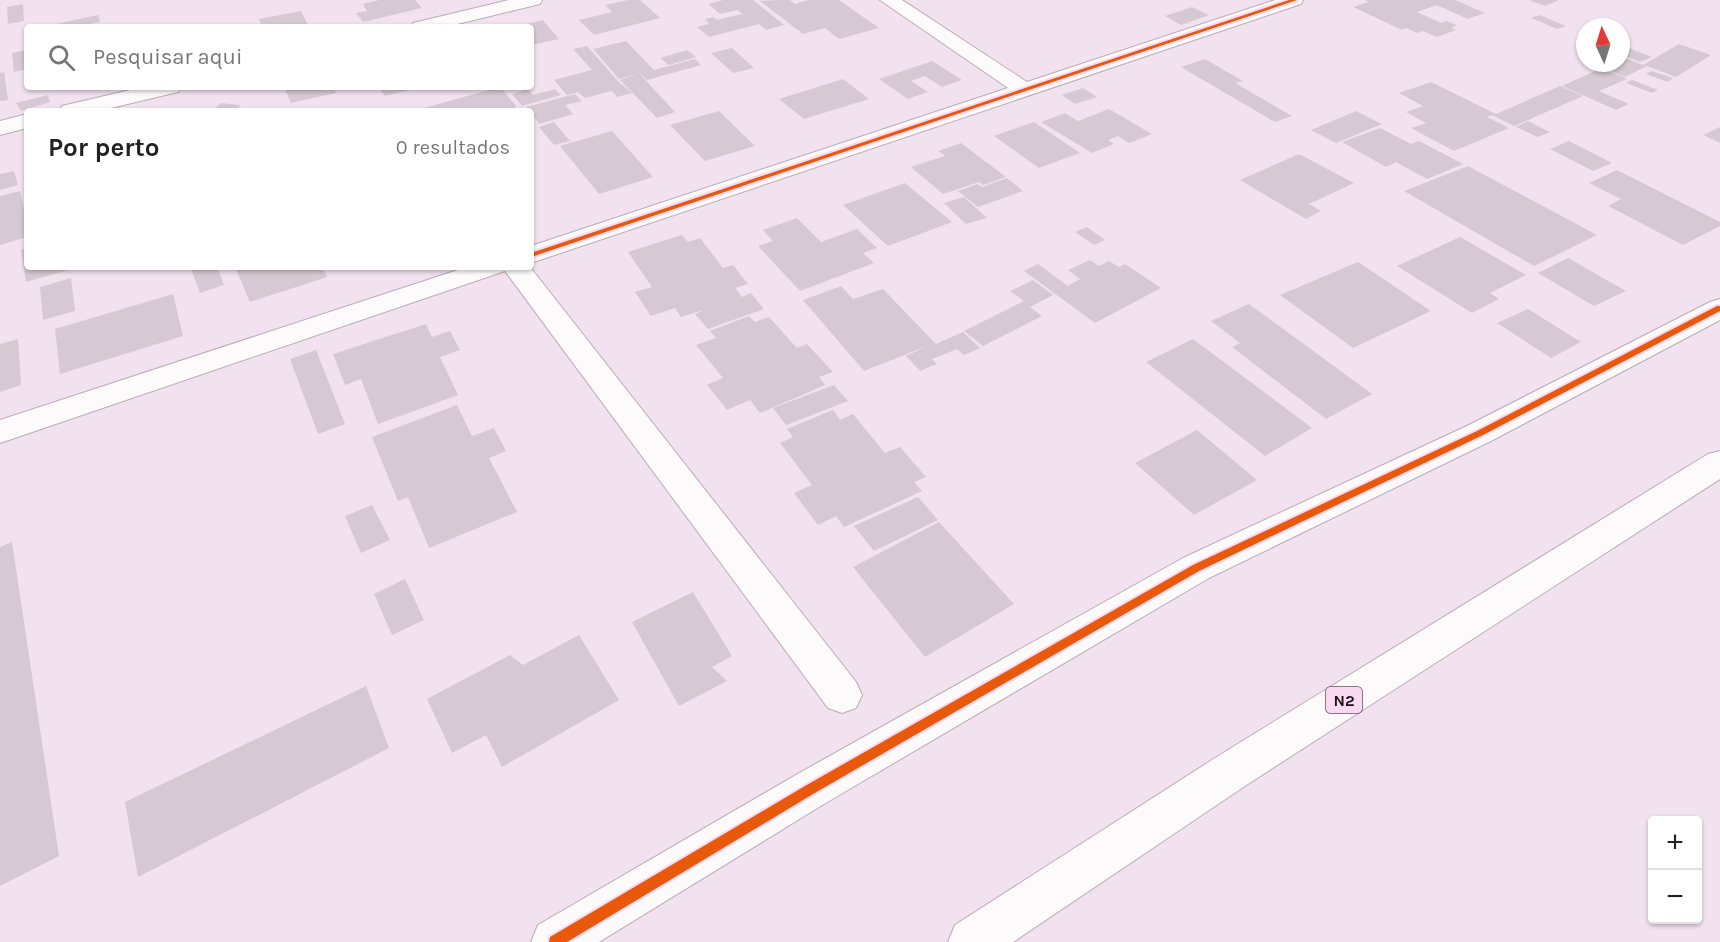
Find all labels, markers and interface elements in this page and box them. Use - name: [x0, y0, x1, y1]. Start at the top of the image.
- north arrow: [1576, 18, 1630, 72]
- search box: [24, 24, 534, 90]
- icon: search: [45, 41, 78, 74]
- text: Pesquisar aqui: [93, 44, 242, 70]
- text: Por perto: [48, 132, 159, 163]
- text: 0 resultados: [396, 136, 510, 159]
- road number: N2: [1326, 687, 1362, 713]
- map controls: [1648, 816, 1702, 924]
- button: +: [1648, 816, 1702, 870]
- button: −: [1648, 870, 1702, 924]

